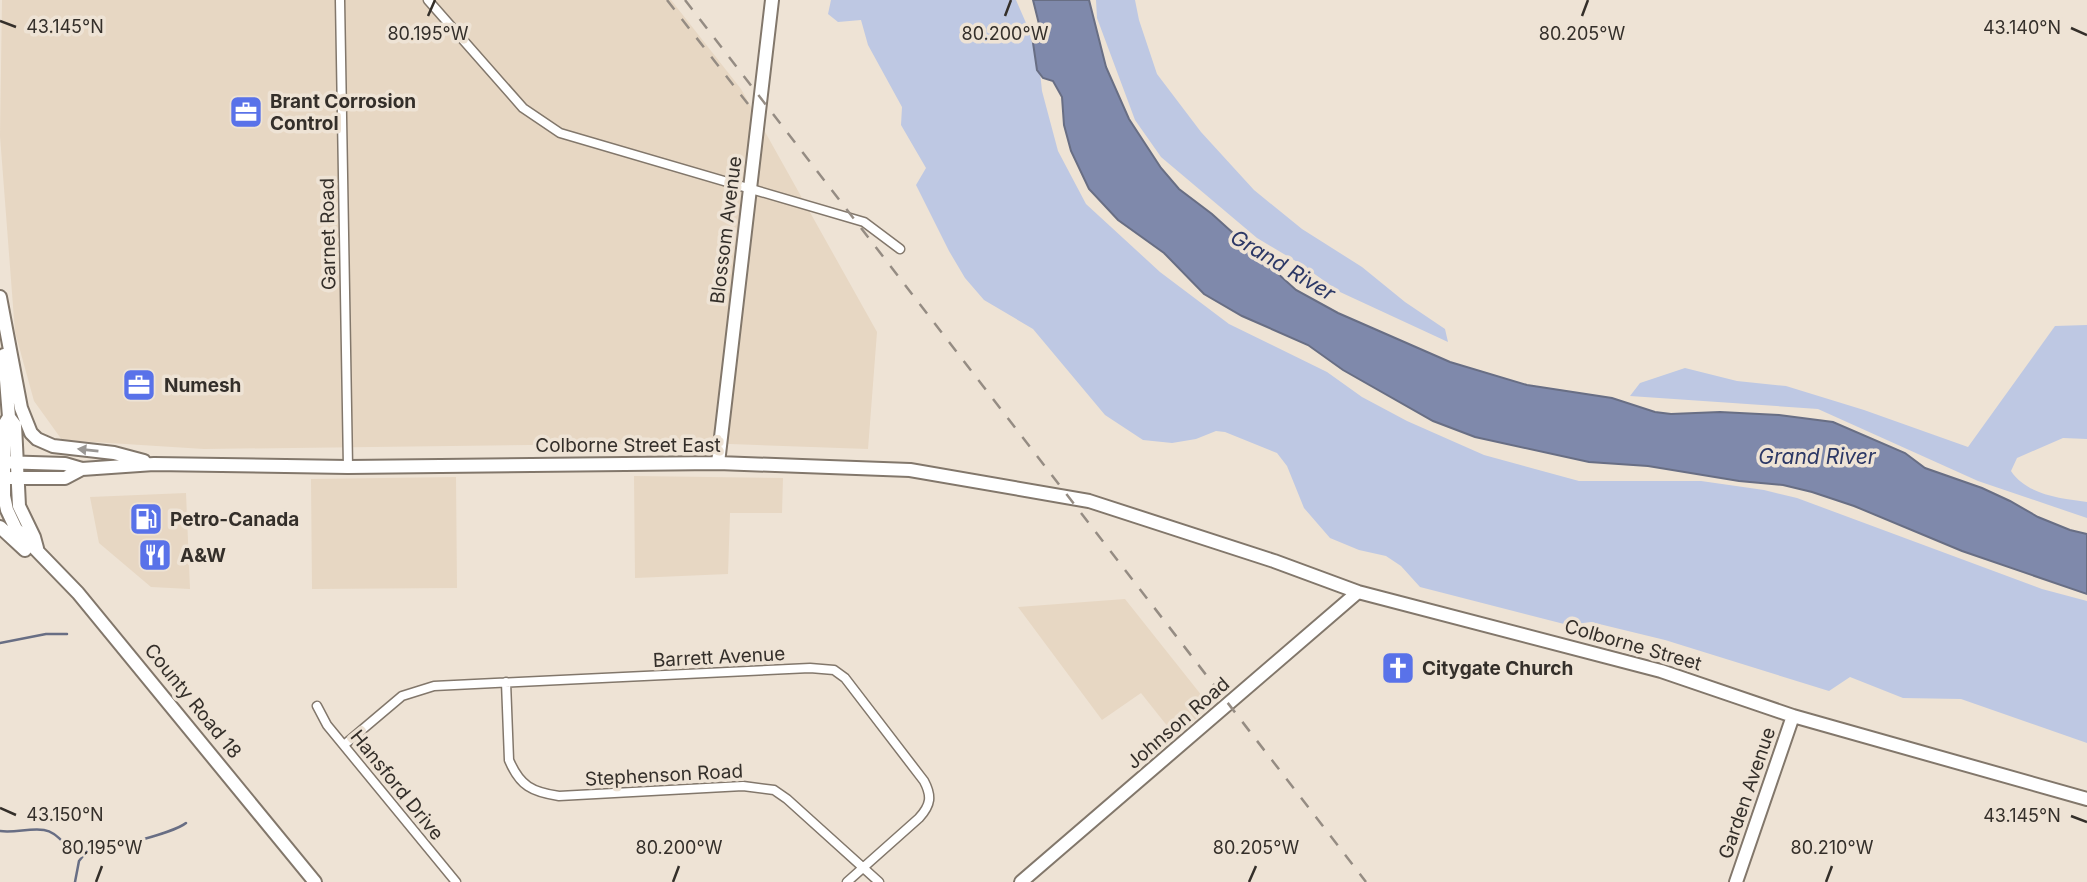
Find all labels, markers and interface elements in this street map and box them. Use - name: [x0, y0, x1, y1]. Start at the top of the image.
- text: 43.145°N: [26, 16, 104, 37]
- text: 43.140°N: [1983, 17, 2061, 38]
- text: 80.195°W: [387, 23, 469, 44]
- text: 80.200°W: [962, 23, 1049, 44]
- text: 80.205°W: [1539, 23, 1625, 44]
- place label: Brant Corrosion Control: [270, 90, 416, 135]
- office icon: Brant Corrosion Control: [227, 93, 265, 131]
- street label: Blossom Avenue: [706, 155, 746, 305]
- street label: Garnet Road: [316, 178, 340, 290]
- water label: Grand River: [1226, 224, 1341, 306]
- office icon: Numesh: [120, 366, 158, 404]
- place label: Numesh: [164, 374, 241, 397]
- street label: Colborne Street East: [535, 434, 721, 457]
- water label: Grand River: [1758, 444, 1877, 469]
- one-way arrow: [77, 445, 99, 456]
- fuel station icon: Petro-Canada: [127, 500, 165, 538]
- place label: Petro-Canada: [170, 508, 299, 531]
- restaurant icon: A&W: [136, 536, 174, 574]
- place label: A&W: [180, 544, 226, 567]
- street label: Colborne Street: [1562, 614, 1704, 676]
- street label: County Road 18: [140, 639, 246, 763]
- street label: Barrett Avenue: [652, 642, 786, 672]
- church icon: Citygate Church: [1379, 649, 1417, 687]
- place label: Citygate Church: [1422, 657, 1573, 680]
- street label: Johnson Road: [1122, 672, 1234, 774]
- street label: Garden Avenue: [1714, 724, 1780, 862]
- street label: Hansford Drive: [346, 725, 448, 845]
- street label: Stephenson Road: [584, 759, 744, 791]
- text: 43.150°N: [26, 804, 104, 825]
- text: 43.145°N: [1983, 805, 2061, 826]
- text: 80.195°W: [61, 837, 143, 858]
- text: 80.200°W: [636, 837, 723, 858]
- text: 80.205°W: [1213, 837, 1299, 858]
- text: 80.210°W: [1791, 837, 1874, 858]

